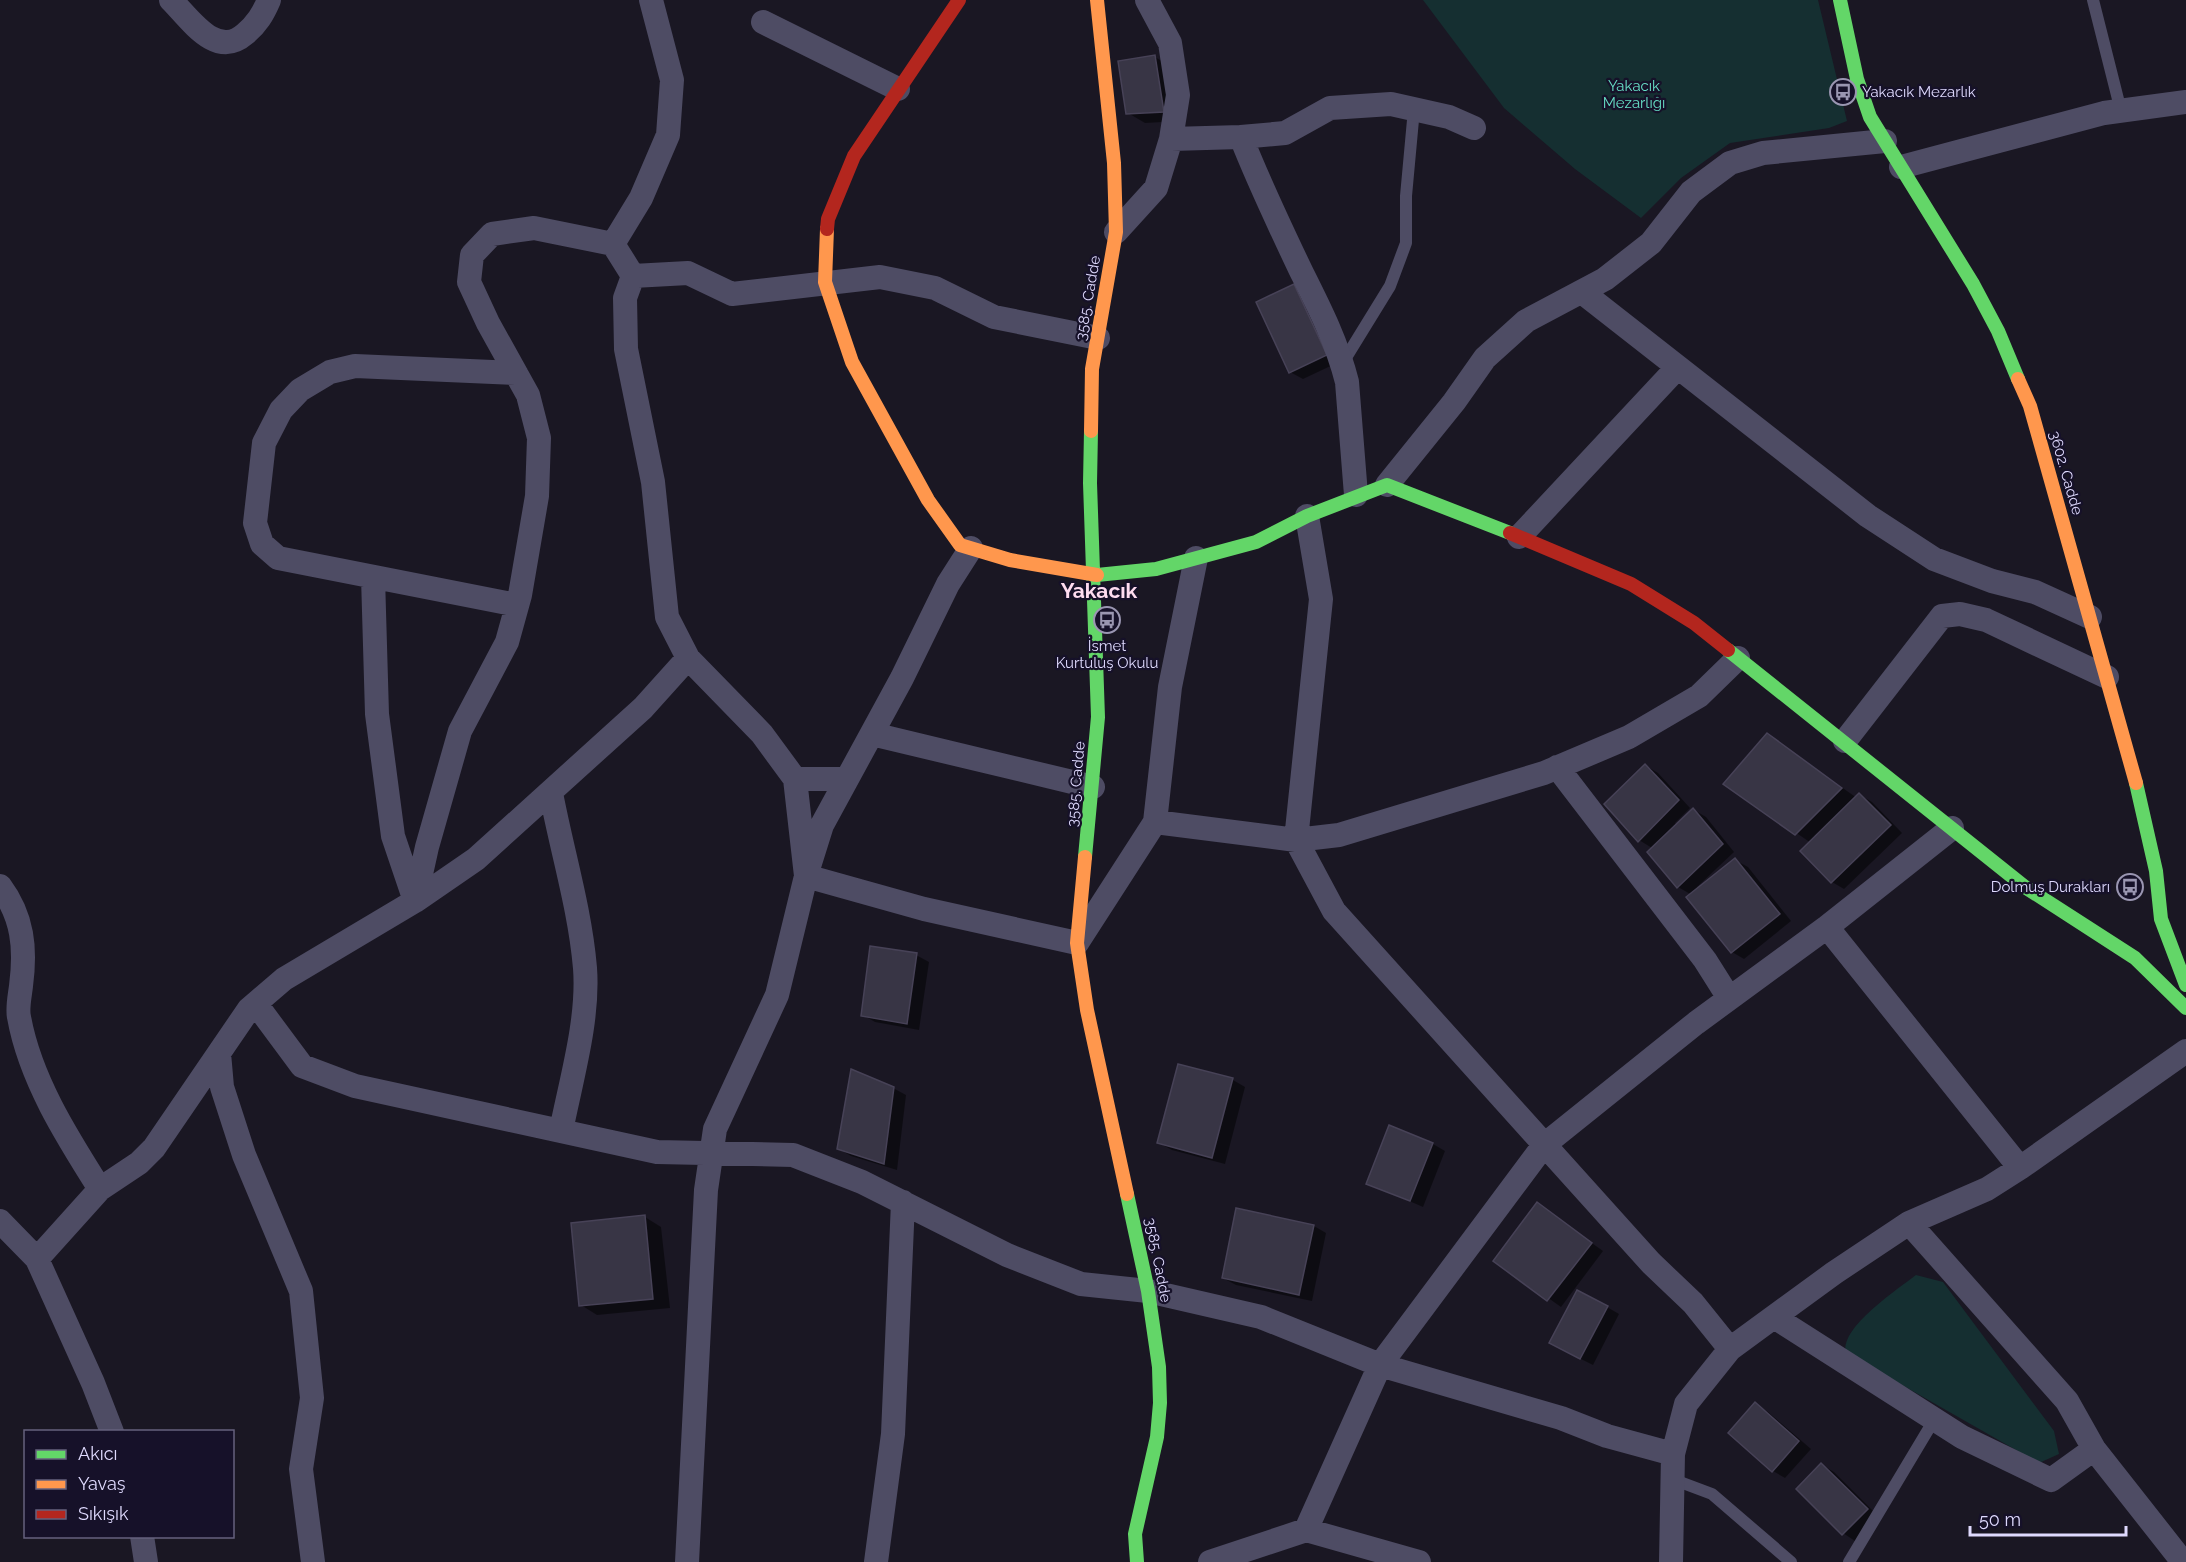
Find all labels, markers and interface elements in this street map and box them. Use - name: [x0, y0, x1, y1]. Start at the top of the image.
- park label: Yakacık Mezarlığı: [1603, 77, 1665, 112]
- bus stop icon: Yakacık Mezarlık: [1828, 77, 1858, 107]
- place label: Yakacık Mezarlık: [1862, 83, 1976, 101]
- street label: 3585. Cadde: [1072, 254, 1104, 342]
- street label: 3602. Cadde: [2045, 429, 2087, 517]
- district label: Yakacık: [1061, 578, 1138, 603]
- bus stop icon: İsmet Kurtuluş Okulu: [1092, 605, 1122, 635]
- place label: İsmet Kurtuluş Okulu: [1056, 636, 1158, 672]
- street label: 3585. Cadde: [1063, 740, 1089, 828]
- bus stop icon: Dolmuş Durakları: [2115, 872, 2145, 902]
- place label: Dolmuş Durakları: [1991, 878, 2110, 896]
- street label: 3585. Cadde: [1141, 1216, 1175, 1304]
- legend: [24, 1430, 234, 1538]
- text: Akıcı: [78, 1443, 117, 1464]
- text: Yavaş: [78, 1473, 126, 1494]
- scale bar: [1970, 1499, 2126, 1537]
- text: Sıkışık: [78, 1503, 129, 1524]
- text: 50 m: [1979, 1509, 2021, 1530]

